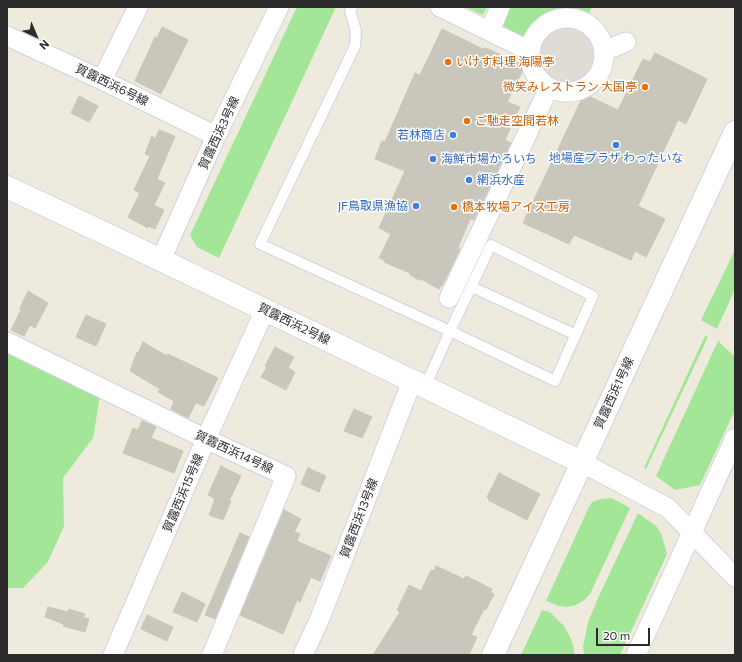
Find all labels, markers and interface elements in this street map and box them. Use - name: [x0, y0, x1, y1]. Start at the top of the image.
- north arrow: [16, 16, 56, 56]
- text: N: [37, 37, 52, 53]
- place label: いけす料理 海陽亭: [456, 55, 554, 69]
- marker: いけす料理 海陽亭: [443, 57, 453, 67]
- street label: 賀露西浜6号線: [73, 61, 151, 109]
- place label: 微笑みレストラン 大国亭: [503, 80, 637, 94]
- marker: 微笑みレストラン 大国亭: [640, 82, 650, 92]
- street label: 賀露西浜3号線: [196, 94, 242, 172]
- place label: ご馳走空間若林: [475, 114, 559, 128]
- marker: ご馳走空間若林: [462, 116, 472, 126]
- place label: 若林商店: [397, 128, 445, 142]
- marker: 若林商店: [448, 130, 458, 140]
- marker: 地場産プラザ わったいな: [611, 140, 621, 150]
- place label: 地場産プラザ わったいな: [549, 151, 683, 165]
- place label: 海鮮市場かろいち: [441, 152, 537, 166]
- marker: 海鮮市場かろいち: [428, 154, 438, 164]
- place label: 網浜水産: [477, 173, 525, 187]
- marker: 網浜水産: [464, 175, 474, 185]
- place label: JF鳥取県漁協: [338, 199, 408, 213]
- place label: 橋本牧場アイス工房: [462, 200, 570, 214]
- marker: JF鳥取県漁協: [411, 201, 421, 211]
- marker: 橋本牧場アイス工房: [449, 202, 459, 212]
- street label: 賀露西浜2号線: [255, 300, 333, 348]
- street label: 賀露西浜1号線: [591, 355, 637, 431]
- street label: 賀露西浜14号線: [193, 428, 275, 476]
- street label: 賀露西浜15号線: [160, 452, 206, 534]
- street label: 賀露西浜13号線: [337, 476, 381, 560]
- scale bar: [598, 620, 652, 646]
- text: 20 m: [603, 628, 630, 642]

